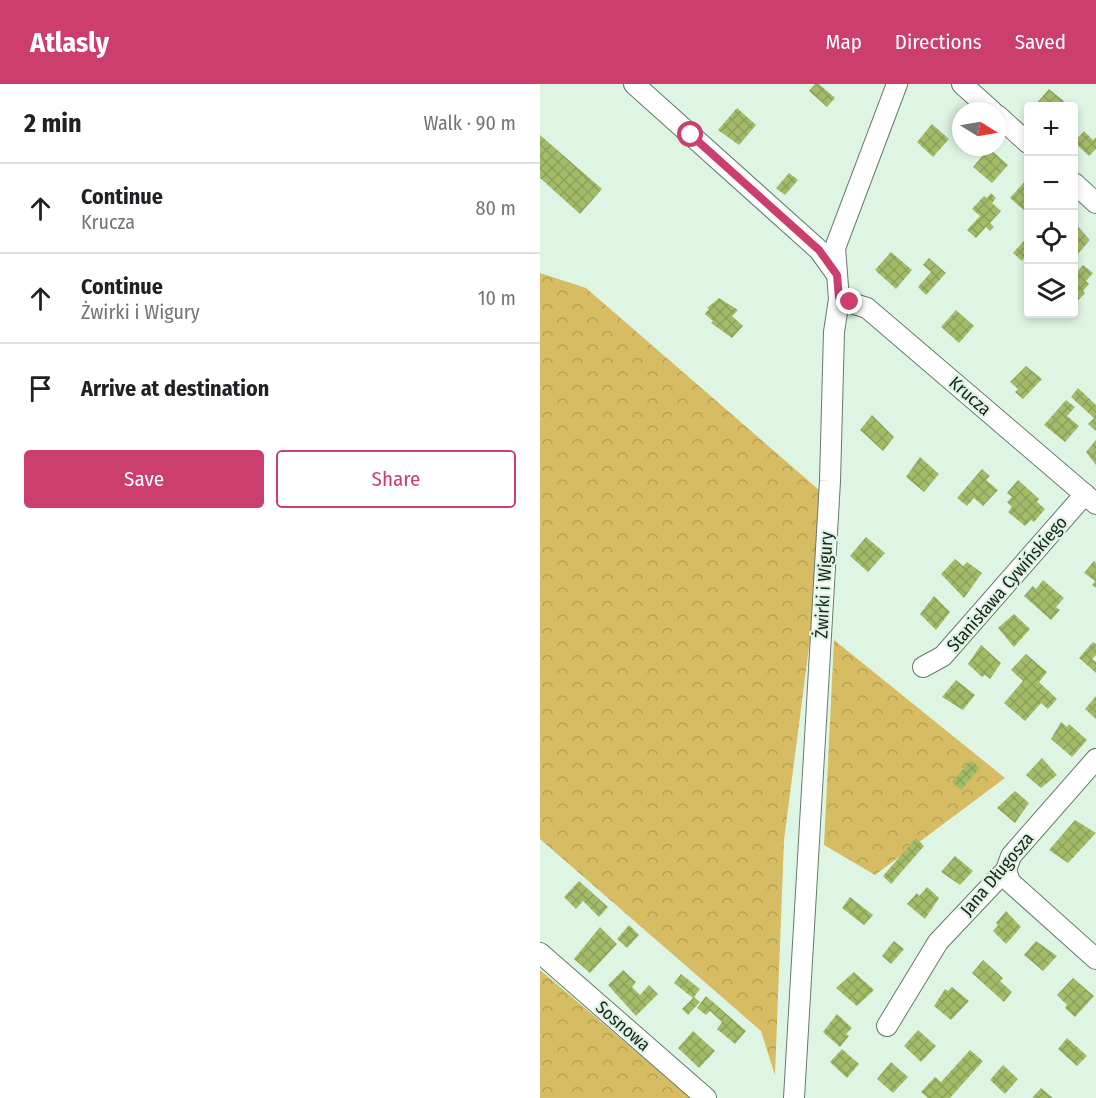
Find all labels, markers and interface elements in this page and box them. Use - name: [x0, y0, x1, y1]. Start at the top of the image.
- text: Atlasly: [30, 26, 109, 59]
- text: Map: [825, 29, 862, 55]
- text: Directions: [895, 29, 982, 55]
- text: Saved: [1015, 29, 1066, 55]
- north arrow: [952, 102, 1006, 156]
- map controls: [1024, 102, 1078, 318]
- button: +: [1024, 102, 1078, 156]
- text: 2 min: [24, 108, 82, 139]
- text: Walk · 90 m: [424, 111, 516, 135]
- route start: [677, 121, 703, 147]
- button: −: [1024, 156, 1078, 210]
- text: Continue: [81, 183, 163, 210]
- icon: ahead: [24, 192, 57, 225]
- text: 80 m: [476, 196, 516, 220]
- text: Krucza: [81, 210, 135, 234]
- button: locate: [1024, 210, 1078, 264]
- button: layers: [1024, 264, 1078, 318]
- text: Continue: [81, 273, 163, 300]
- icon: ahead: [24, 282, 57, 315]
- text: 10 m: [478, 286, 516, 310]
- route end: [836, 288, 862, 314]
- text: Żwirki i Wigury: [81, 300, 200, 324]
- icon: arrive: [24, 372, 57, 405]
- street label: Krucza: [944, 372, 996, 420]
- text: Arrive at destination: [81, 375, 269, 402]
- button: Save: [24, 450, 264, 508]
- button: Share: [276, 450, 516, 508]
- street label: Stanisława Cywińskiego: [942, 512, 1072, 656]
- street label: Żwirki i Wigury: [810, 531, 838, 639]
- street label: Jana Długosza: [956, 828, 1038, 920]
- street label: Sosnowa: [591, 996, 655, 1056]

